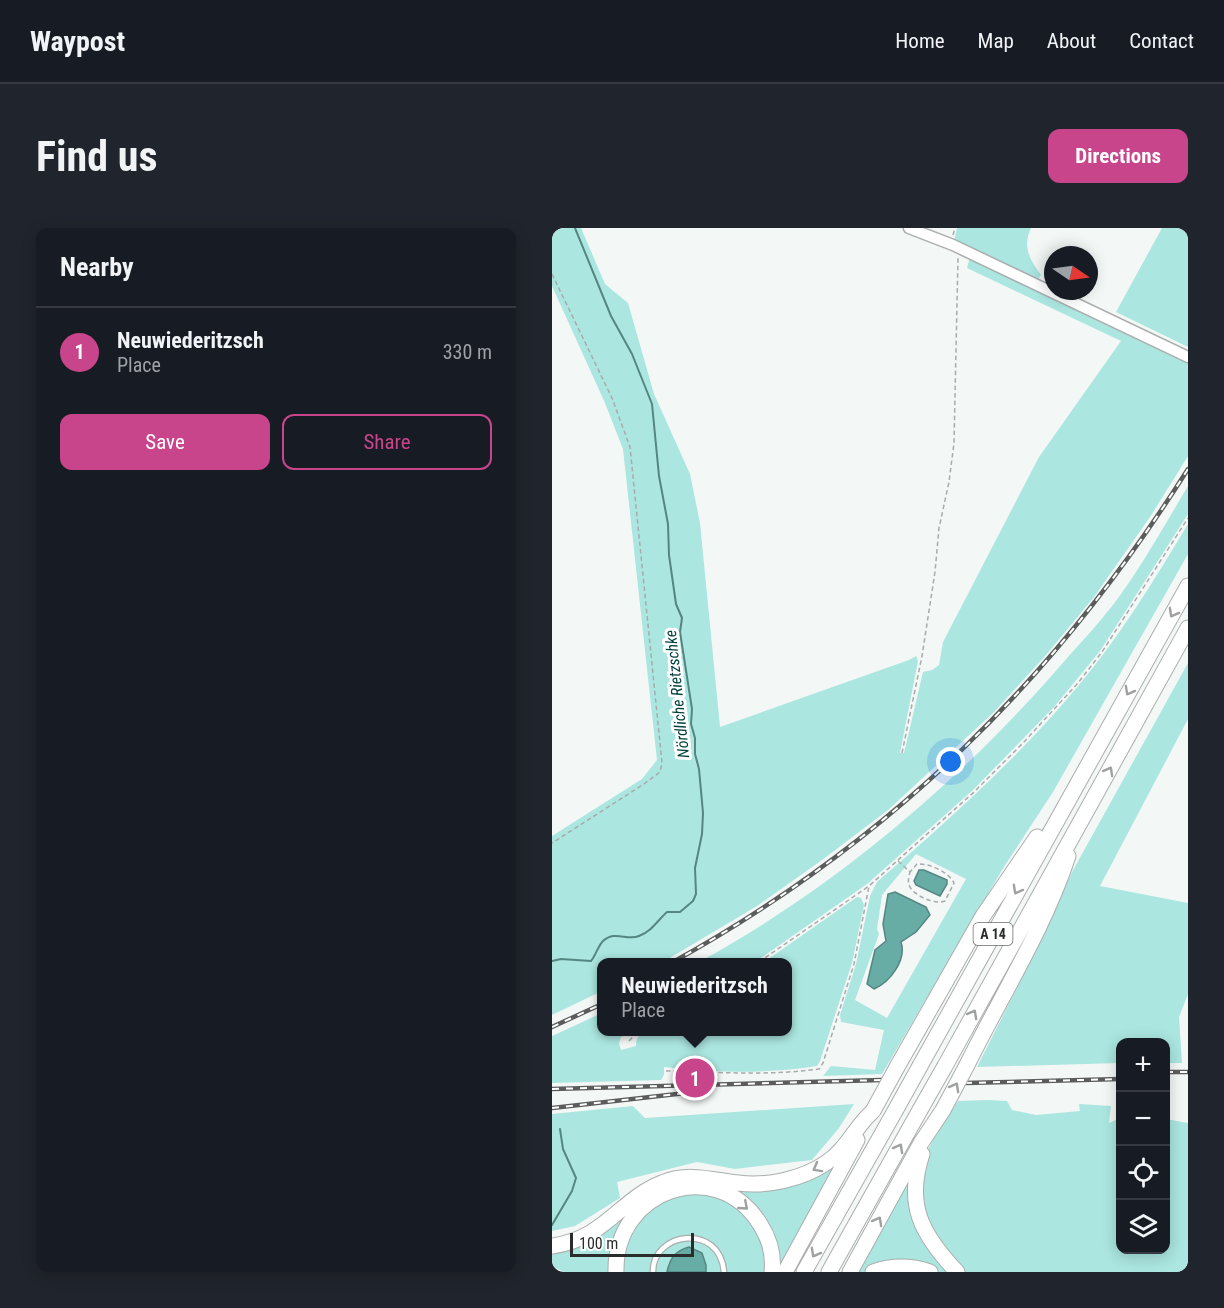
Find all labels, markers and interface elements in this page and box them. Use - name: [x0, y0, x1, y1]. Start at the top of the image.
- text: Waypost: [30, 25, 125, 58]
- text: Home: [895, 29, 945, 53]
- text: Map: [978, 29, 1014, 53]
- text: About: [1047, 29, 1096, 53]
- text: Contact: [1129, 29, 1194, 53]
- button: Directions: [1048, 129, 1188, 183]
- text: Find us: [36, 132, 157, 181]
- north arrow: [1044, 246, 1098, 300]
- text: Nearby: [60, 252, 134, 282]
- text: Neuwiederitzsch: [117, 328, 264, 353]
- text: 1: [74, 340, 85, 364]
- text: 330 m: [443, 340, 492, 364]
- text: Place: [117, 353, 161, 377]
- button: Save: [60, 414, 270, 470]
- button: Share: [282, 414, 492, 470]
- one-way arrow: [1169, 607, 1180, 617]
- water label: Nördliche Rietzschke: [661, 629, 693, 759]
- one-way arrow: [1125, 685, 1136, 695]
- your location: [936, 747, 965, 776]
- one-way arrow: [1101, 767, 1113, 777]
- one-way arrow: [1013, 884, 1024, 895]
- road number: A 14: [974, 923, 1012, 945]
- popup: [597, 958, 792, 1036]
- text: Neuwiederitzsch: [621, 973, 768, 998]
- text: Place: [621, 998, 665, 1022]
- one-way arrow: [966, 1010, 977, 1021]
- map controls: [1116, 1038, 1170, 1254]
- button: +: [1116, 1038, 1170, 1092]
- pin: 1: [676, 1056, 714, 1100]
- one-way arrow: [948, 1083, 959, 1094]
- button: −: [1116, 1092, 1170, 1146]
- one-way arrow: [892, 1143, 903, 1154]
- button: locate: [1116, 1146, 1170, 1200]
- one-way arrow: [813, 1161, 823, 1172]
- one-way arrow: [737, 1199, 748, 1210]
- button: layers: [1116, 1200, 1170, 1254]
- one-way arrow: [871, 1216, 882, 1227]
- scale bar: [570, 1230, 694, 1258]
- text: 100 m: [579, 1234, 618, 1253]
- one-way arrow: [811, 1247, 822, 1257]

